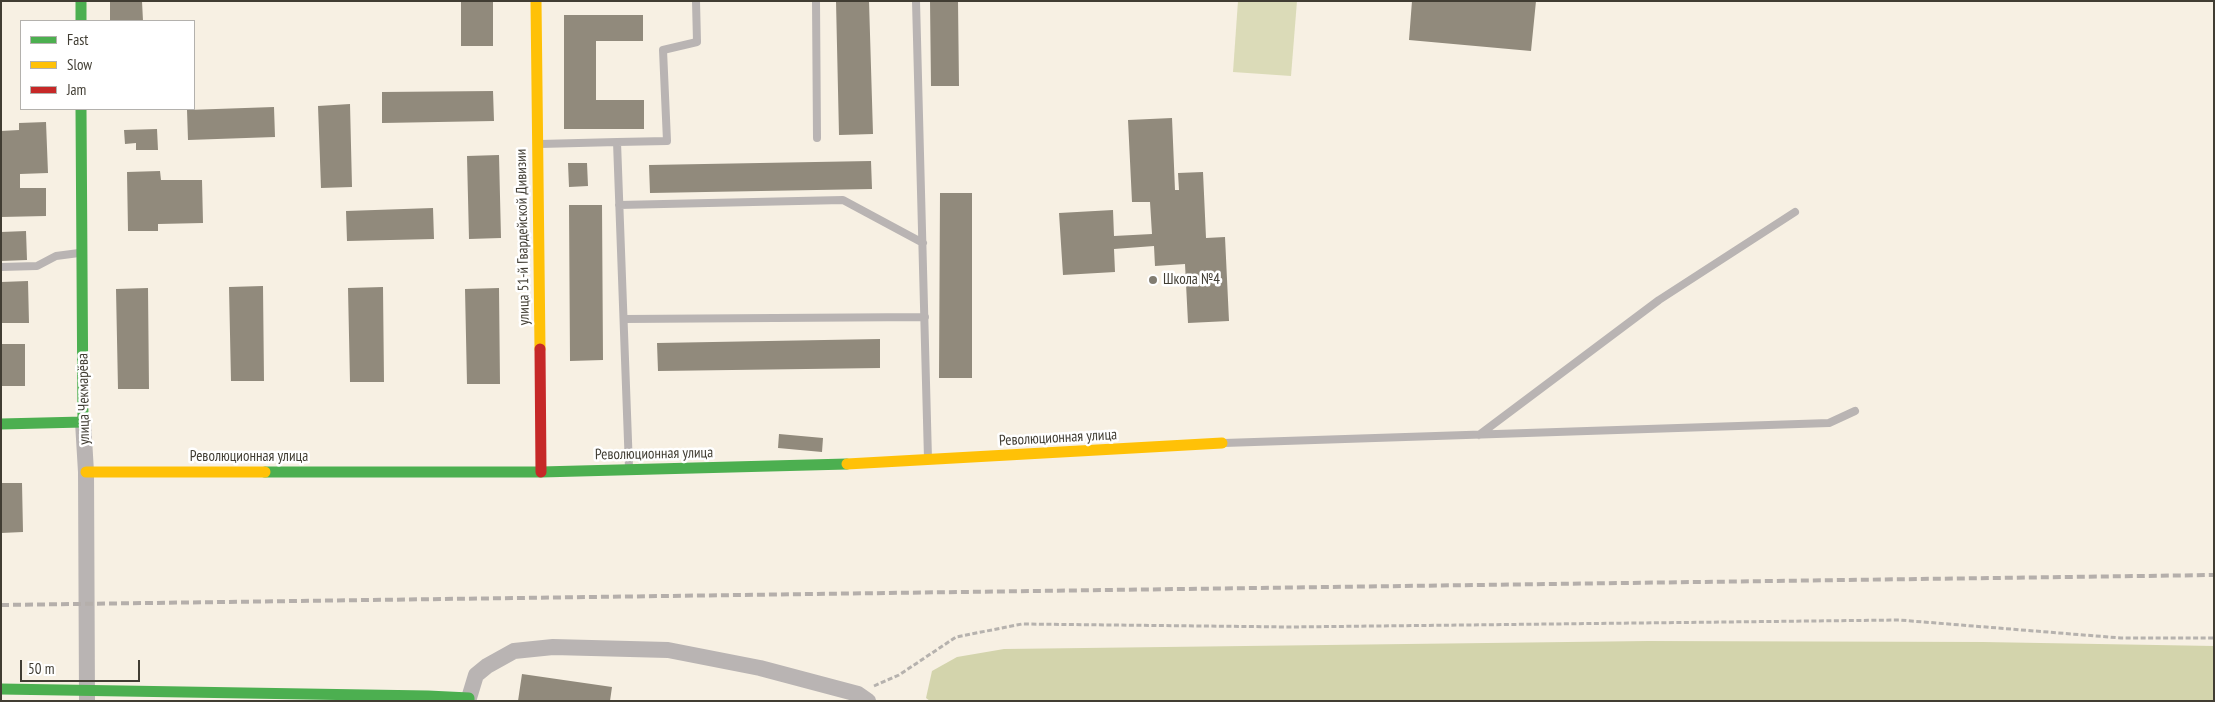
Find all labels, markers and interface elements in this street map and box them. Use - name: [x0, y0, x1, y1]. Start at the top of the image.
- legend: [20, 20, 195, 110]
- text: Fast: [67, 30, 88, 49]
- text: Slow: [67, 55, 92, 74]
- text: Jam: [67, 80, 86, 99]
- street label: улица 51-й Гвардейской Дивизии: [512, 149, 534, 325]
- place label: Школа №4: [1163, 271, 1220, 289]
- marker: Школа №4: [1147, 274, 1159, 286]
- street label: улица Чекмарёва: [74, 353, 94, 445]
- street label: Революционная улица: [998, 426, 1118, 450]
- street label: Революционная улица: [595, 444, 713, 464]
- street label: Революционная улица: [190, 448, 308, 466]
- scale bar: [22, 650, 142, 682]
- text: 50 m: [28, 659, 54, 678]

